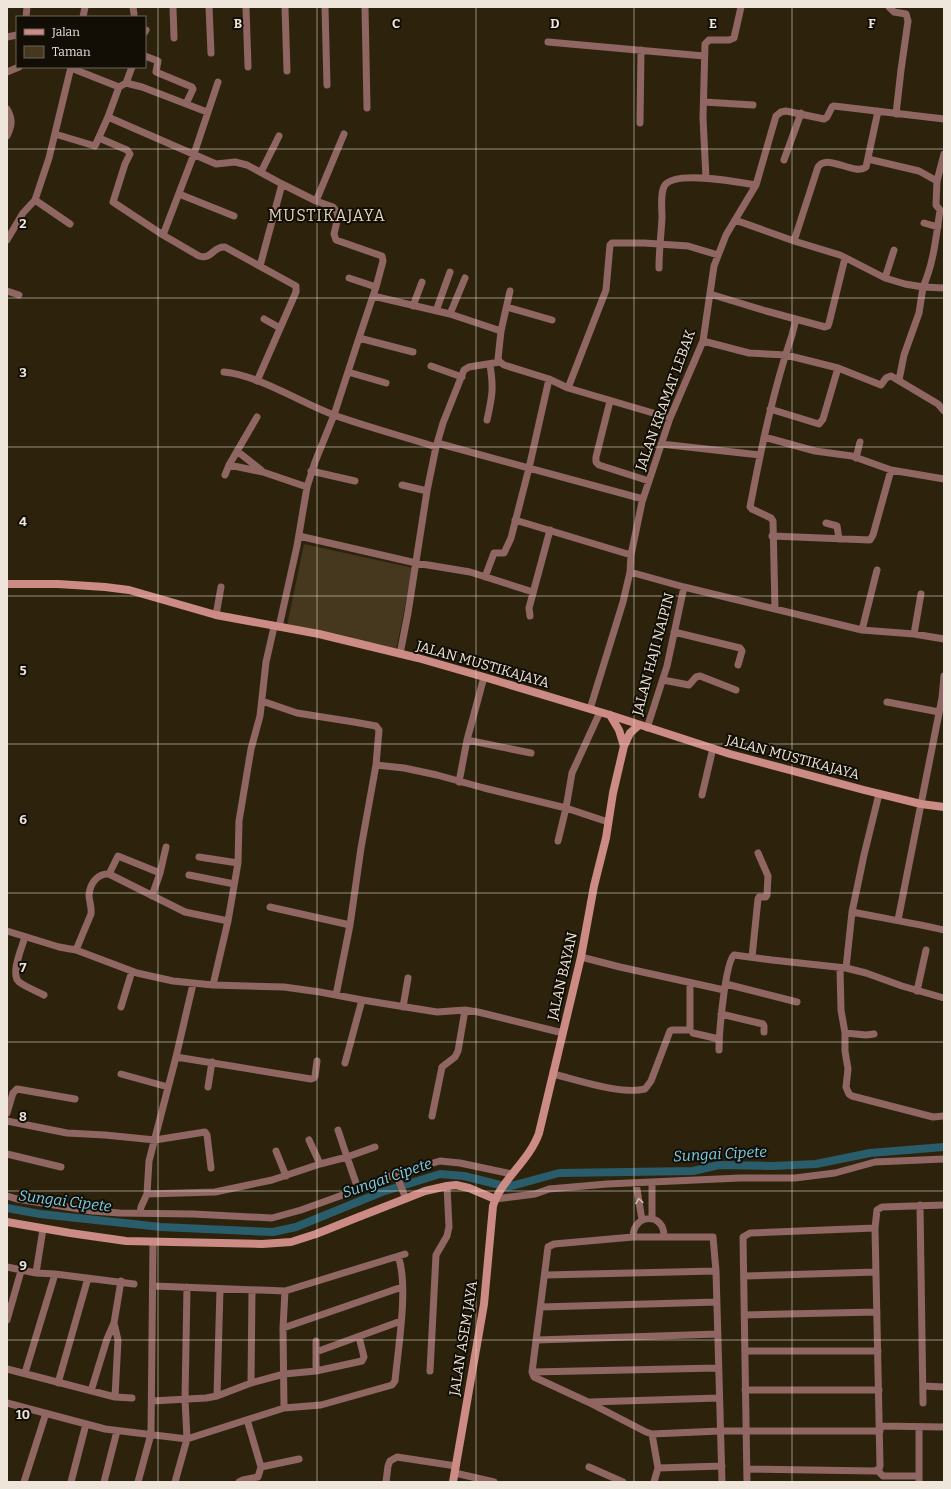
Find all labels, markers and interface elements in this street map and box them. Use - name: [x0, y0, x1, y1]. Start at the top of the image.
- legend: [16, 16, 146, 68]
- text: B: [234, 16, 242, 31]
- text: C: [392, 16, 400, 31]
- text: D: [550, 16, 560, 31]
- text: E: [709, 16, 717, 31]
- text: F: [868, 16, 876, 31]
- text: Jalan: [51, 25, 80, 39]
- text: Taman: [52, 45, 91, 59]
- district label: MUSTIKAJAYA: [268, 206, 386, 225]
- text: 2: [19, 216, 27, 231]
- street label: JALAN KRAMAT LEBAK: [632, 327, 699, 474]
- text: 3: [19, 365, 27, 380]
- text: 4: [19, 514, 27, 529]
- street label: JALAN HAJI NAIPIN: [629, 591, 678, 718]
- street label: JALAN MUSTIKAJAYA: [413, 637, 551, 692]
- text: 5: [19, 663, 27, 678]
- street label: JALAN MUSTIKAJAYA: [723, 731, 862, 784]
- text: 6: [19, 812, 27, 827]
- street label: JALAN BAYAN: [544, 930, 581, 1023]
- text: 7: [20, 960, 27, 975]
- text: 8: [19, 1109, 27, 1124]
- water label: Sungai Cipete: [673, 1143, 768, 1165]
- water label: Sungai Cipete: [340, 1154, 435, 1202]
- water label: Sungai Cipete: [18, 1186, 113, 1216]
- one-way arrow: [635, 1198, 644, 1204]
- text: 9: [19, 1258, 27, 1273]
- street label: JALAN ASEM JAYA: [446, 1279, 481, 1398]
- text: 10: [16, 1407, 30, 1422]

